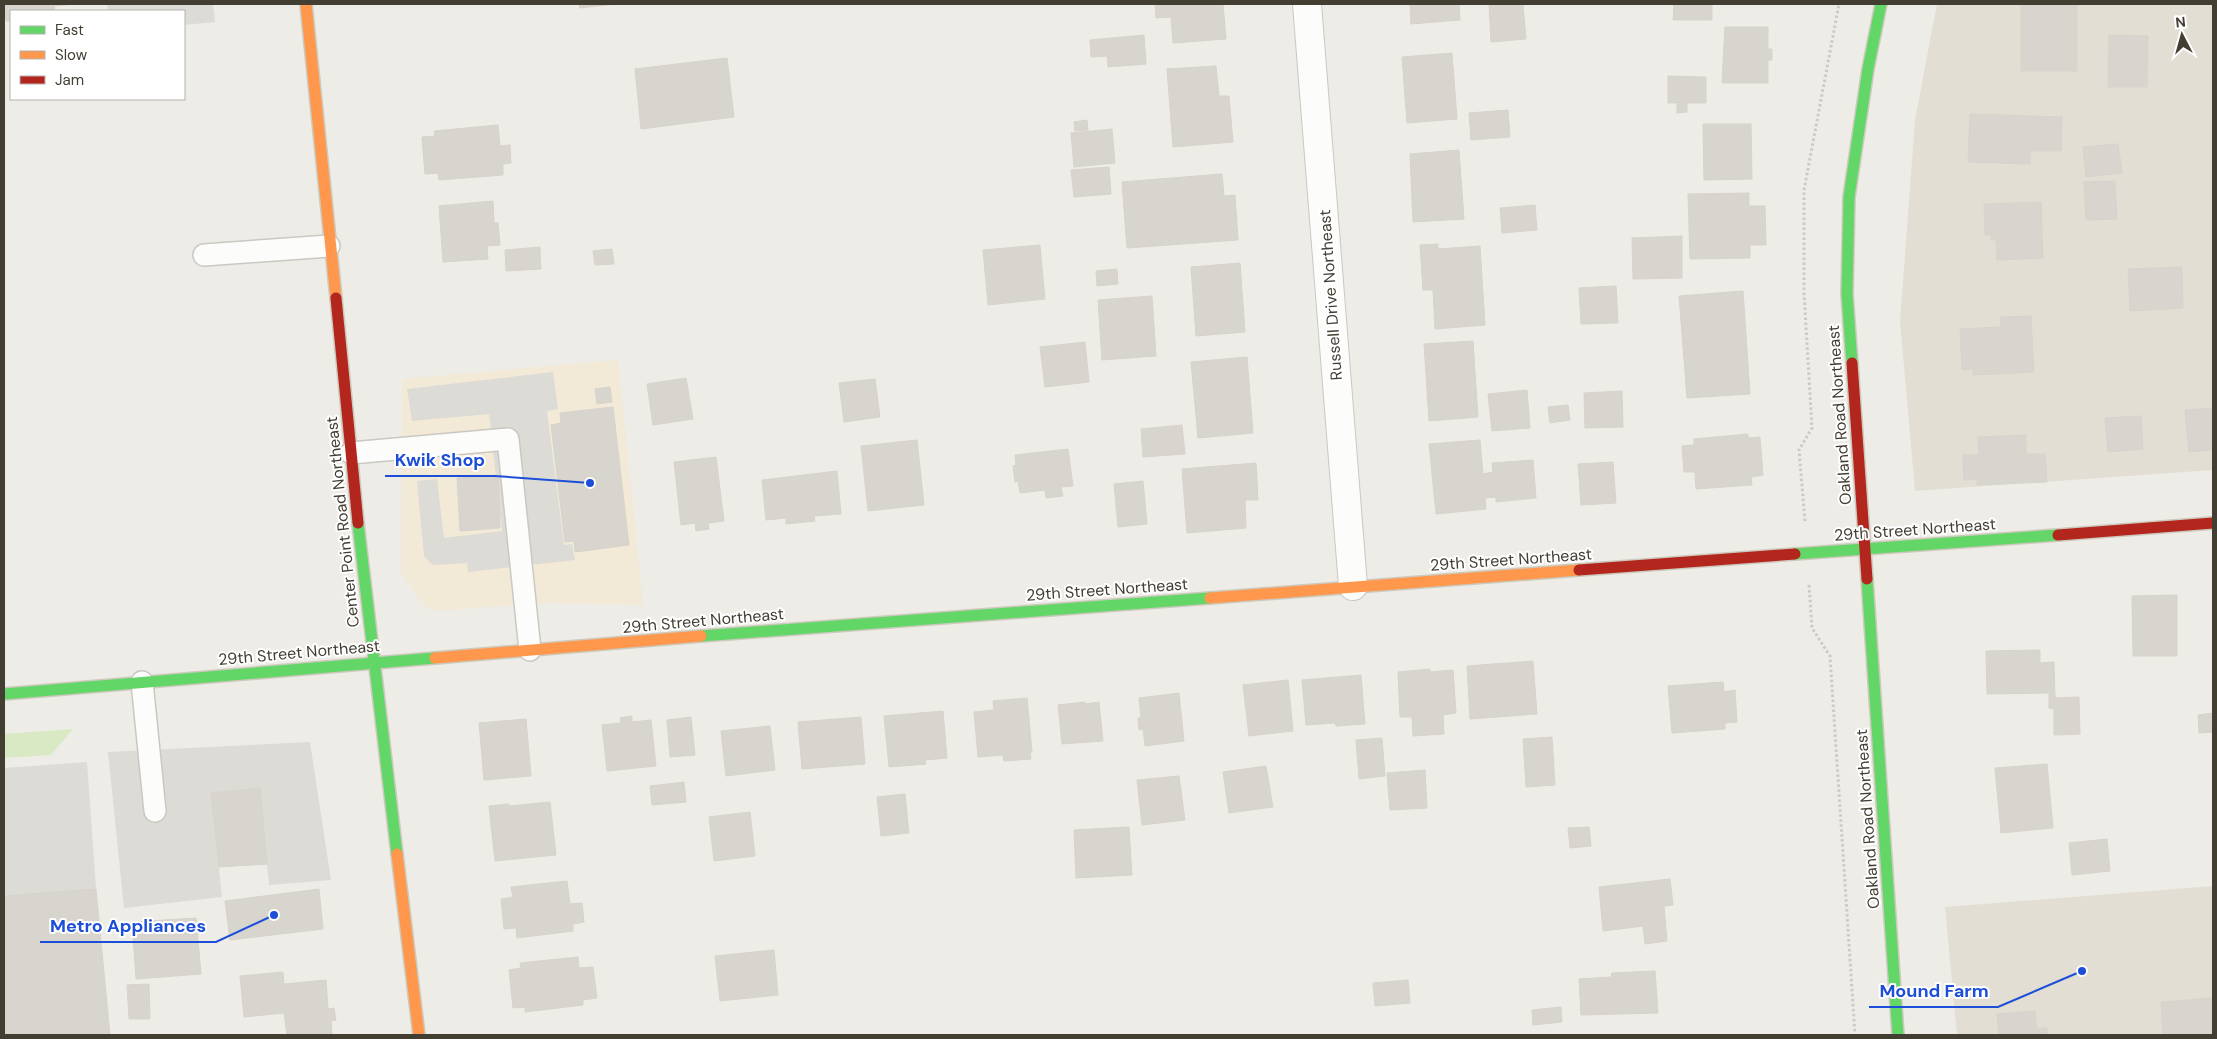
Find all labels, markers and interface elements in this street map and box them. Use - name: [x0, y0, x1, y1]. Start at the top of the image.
- legend: [10, 10, 185, 100]
- north arrow: [2157, 10, 2207, 60]
- text: N: [2175, 13, 2187, 32]
- text: Fast: [55, 20, 84, 40]
- text: Slow: [55, 45, 88, 65]
- text: Jam: [55, 70, 84, 90]
- street label: Russell Drive Northeast: [1314, 209, 1347, 381]
- street label: Oakland Road Northeast: [1823, 324, 1856, 506]
- street label: Center Point Road Northeast: [321, 415, 364, 629]
- callout: Kwik Shop: [385, 443, 495, 476]
- text: Kwik Shop: [395, 448, 485, 472]
- street label: 29th Street Northeast: [1833, 513, 1997, 546]
- street label: 29th Street Northeast: [1429, 543, 1593, 576]
- street label: 29th Street Northeast: [1025, 573, 1189, 606]
- street label: 29th Street Northeast: [621, 603, 785, 638]
- street label: 29th Street Northeast: [217, 635, 381, 670]
- street label: Oakland Road Northeast: [1851, 728, 1884, 910]
- callout: Metro Appliances: [40, 909, 216, 942]
- text: Metro Appliances: [50, 914, 206, 938]
- callout: Mound Farm: [1869, 974, 1998, 1007]
- text: Mound Farm: [1879, 979, 1989, 1003]

